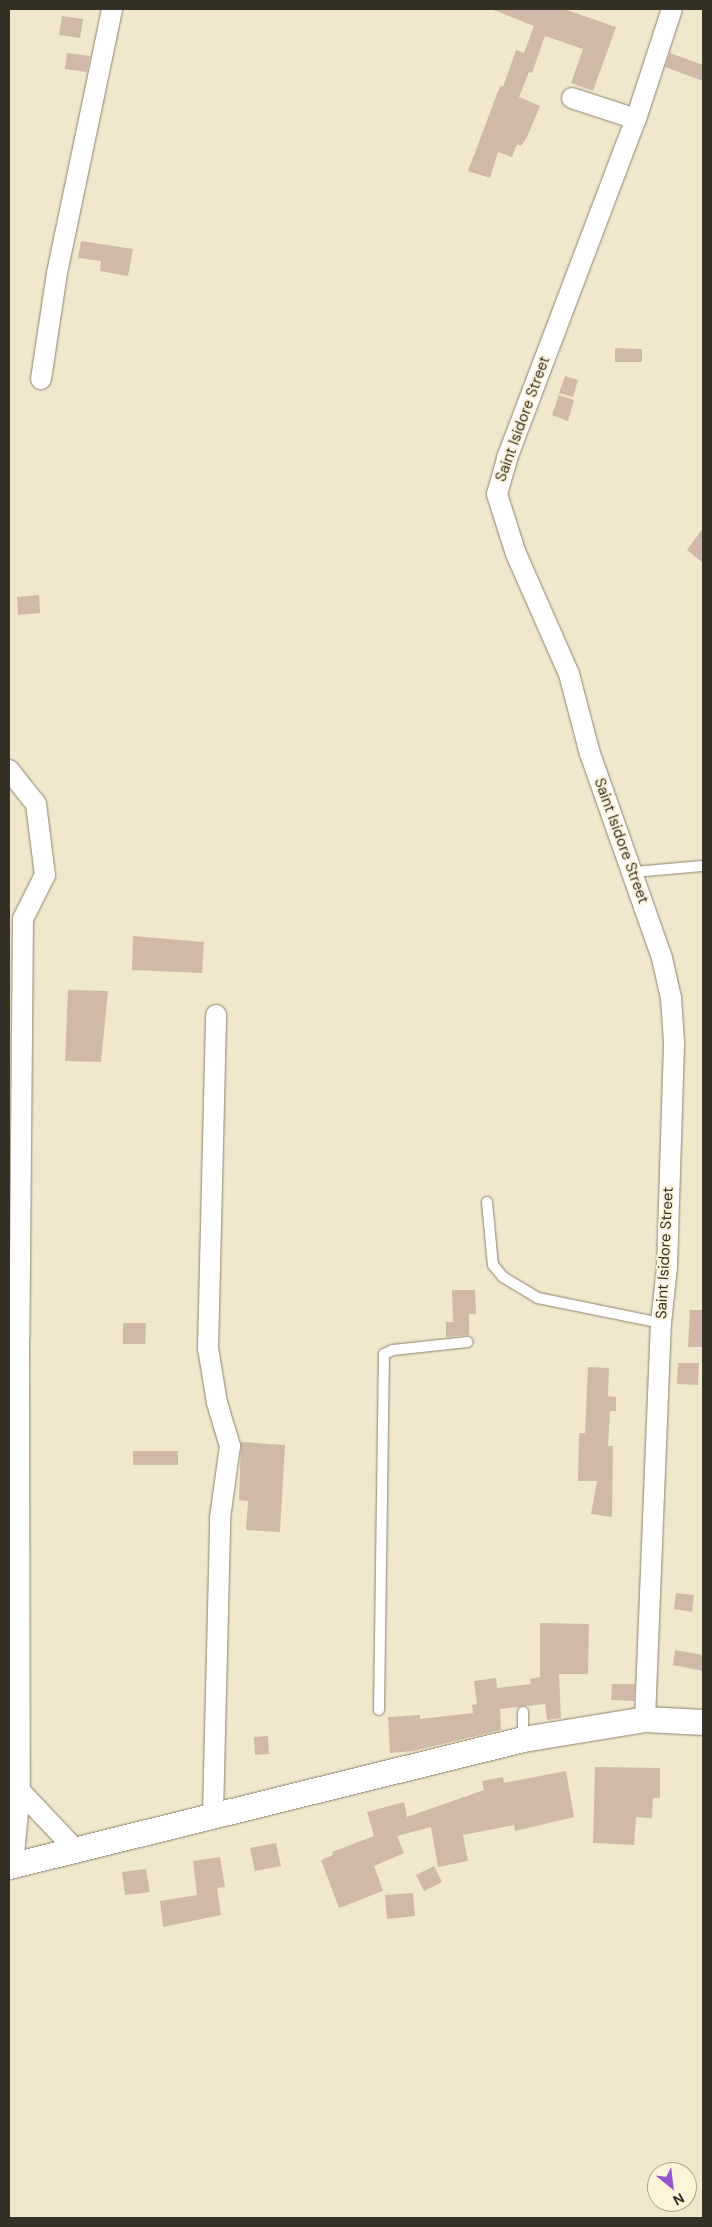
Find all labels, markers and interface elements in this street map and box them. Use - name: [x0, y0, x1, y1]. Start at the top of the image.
- street label: Saint Isidore Street: [492, 354, 554, 484]
- street label: Saint Isidore Street: [590, 776, 652, 906]
- street label: Saint Isidore Street: [653, 1187, 677, 1319]
- north arrow: [647, 2162, 697, 2212]
- text: N: [670, 2189, 688, 2210]

